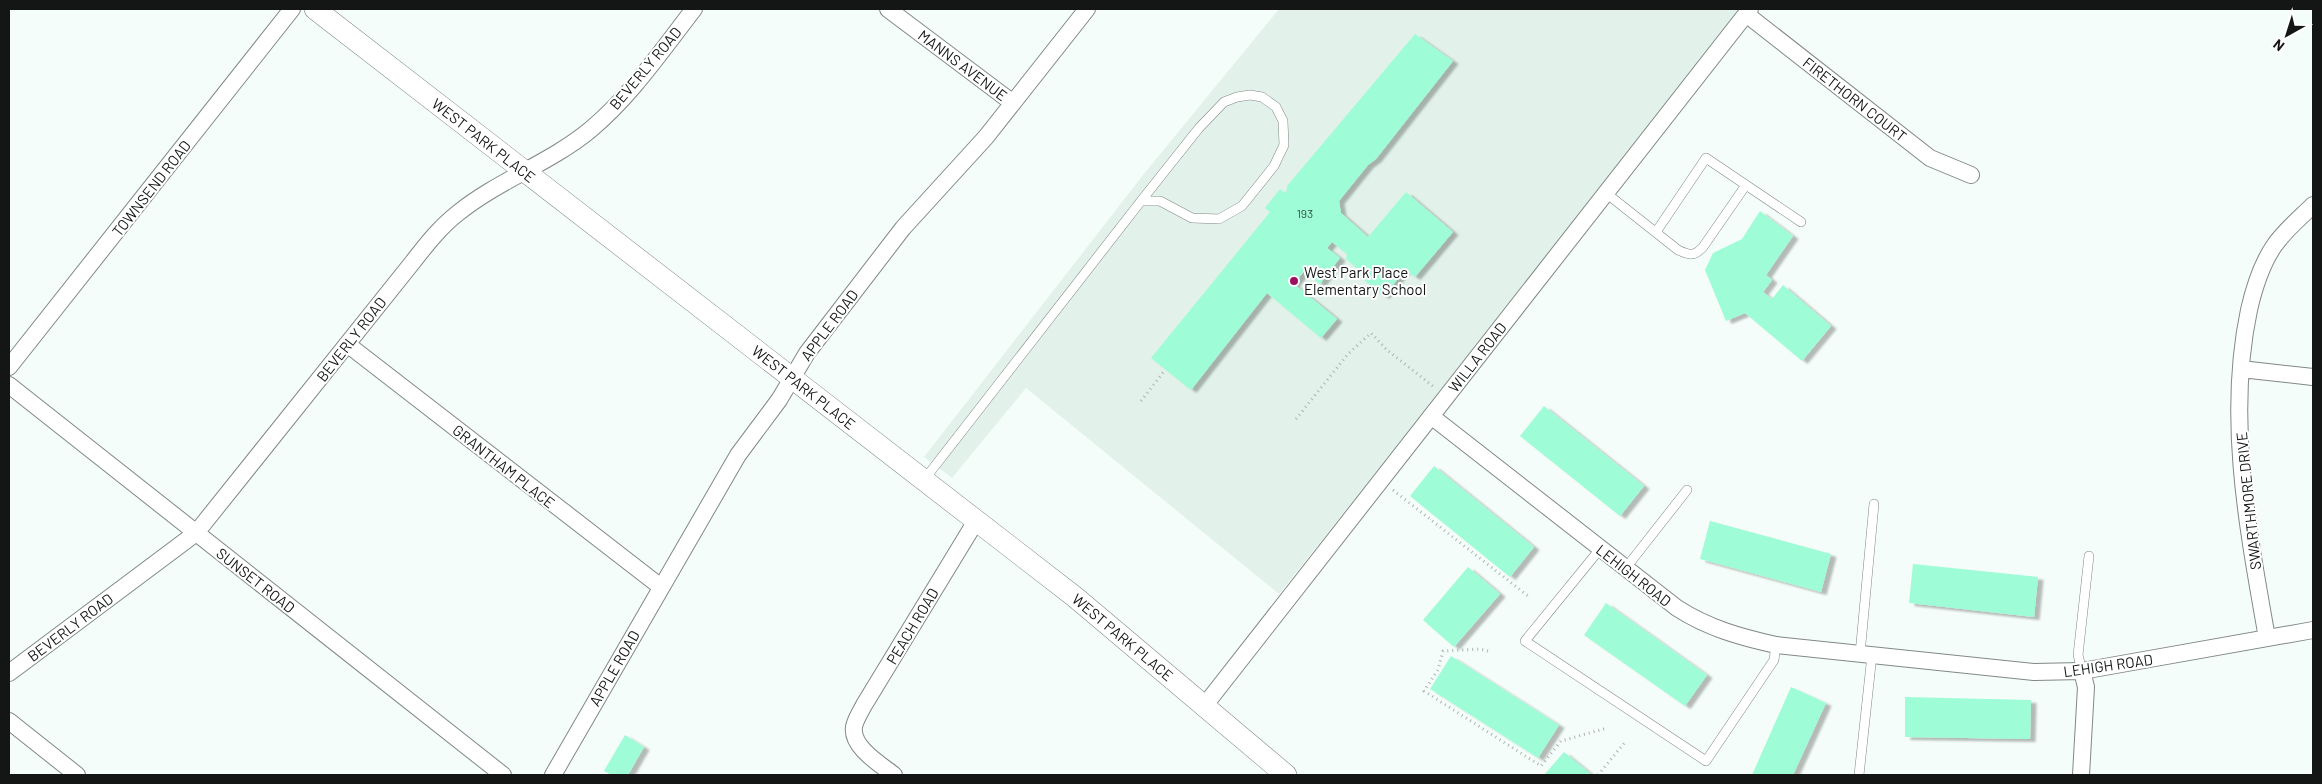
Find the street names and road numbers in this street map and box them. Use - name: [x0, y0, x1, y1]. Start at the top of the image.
- street label: BEVERLY ROAD: [605, 23, 685, 113]
- street label: MANNS AVENUE: [915, 26, 1011, 104]
- street label: FIRETHORN COURT: [1800, 53, 1910, 145]
- street label: WEST PARK PLACE: [429, 94, 539, 186]
- street label: TOWNSEND ROAD: [108, 136, 194, 240]
- street label: APPLE ROAD: [796, 286, 862, 364]
- street label: BEVERLY ROAD: [312, 293, 390, 385]
- street label: WILLA ROAD: [1444, 318, 1510, 396]
- street label: WEST PARK PLACE: [749, 341, 859, 433]
- street label: GRANTHAM PLACE: [449, 421, 559, 511]
- street label: SWARTHMORE DRIVE: [2232, 431, 2264, 571]
- street label: LEHIGH ROAD: [1593, 540, 1675, 610]
- street label: SUNSET ROAD: [213, 544, 299, 616]
- street label: PEACH ROAD: [882, 585, 942, 667]
- street label: BEVERLY ROAD: [24, 589, 116, 665]
- street label: WEST PARK PLACE: [1069, 590, 1177, 684]
- street label: APPLE ROAD: [585, 627, 643, 709]
- street label: LEHIGH ROAD: [2062, 650, 2154, 680]

